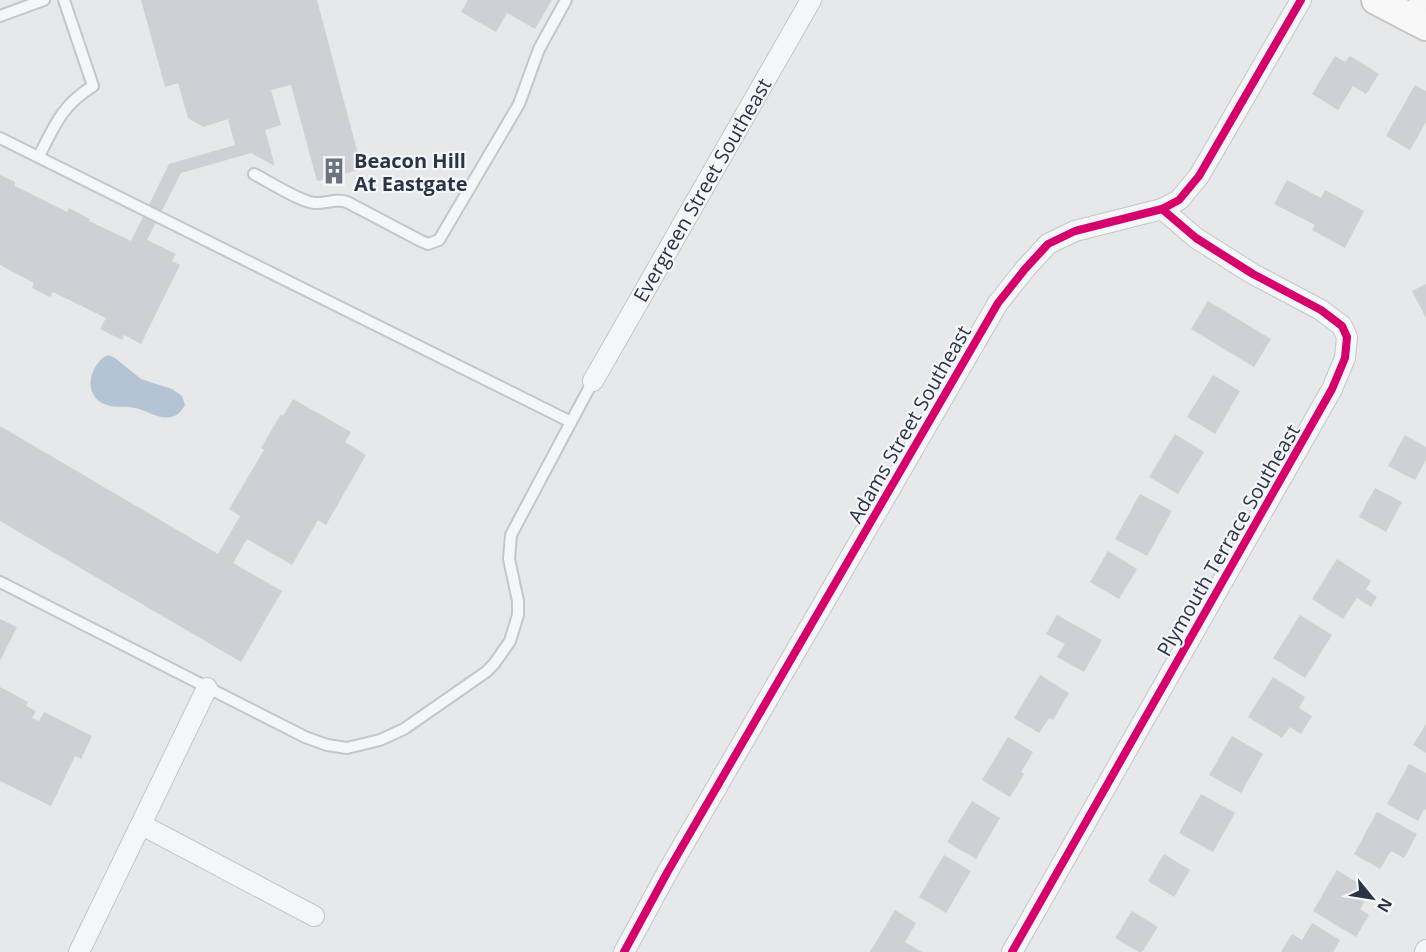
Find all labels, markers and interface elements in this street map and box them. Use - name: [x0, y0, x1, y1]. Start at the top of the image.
- street label: Evergreen Street Southeast: [627, 73, 777, 307]
- place label: Beacon Hill At Eastgate: [354, 147, 467, 197]
- building icon: Beacon Hill At Eastgate: [319, 156, 349, 186]
- street label: Adams Street Southeast: [841, 320, 977, 528]
- street label: Plymouth Terrace Southeast: [1150, 419, 1306, 661]
- north arrow: [1342, 868, 1402, 928]
- text: N: [1372, 894, 1398, 917]

